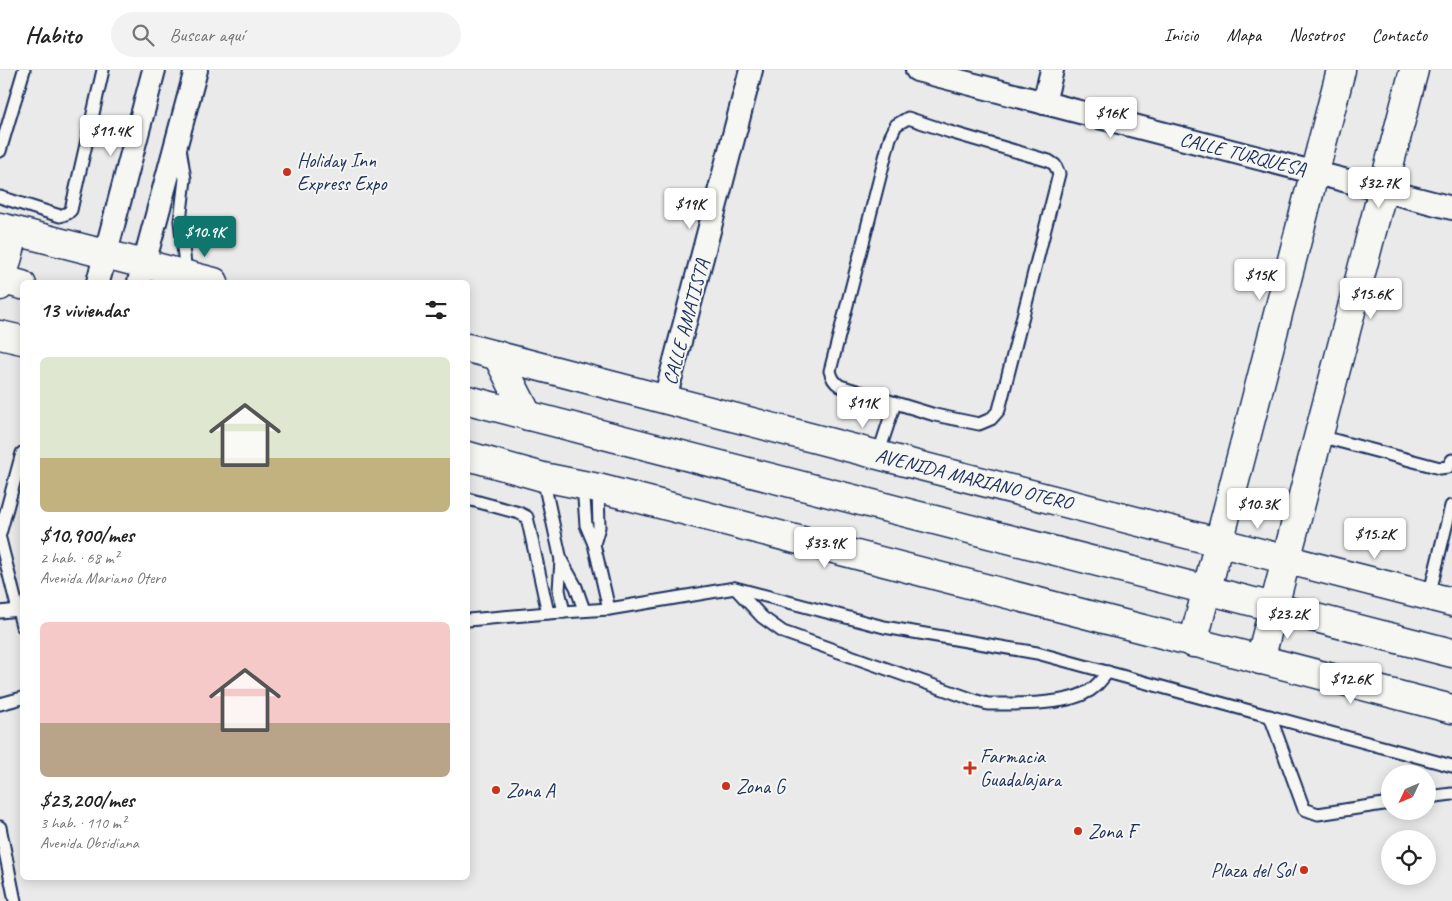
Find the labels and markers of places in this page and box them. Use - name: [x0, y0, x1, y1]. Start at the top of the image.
- pin: $16K: [1081, 97, 1141, 139]
- pin: $11.4K: [70, 114, 152, 157]
- place label: Holiday Inn Express Expo: [297, 148, 387, 196]
- marker: Holiday Inn Express Expo: [281, 166, 293, 178]
- pin: $32.7K: [1338, 166, 1420, 209]
- pin: $19K: [660, 188, 720, 230]
- pin: $10.9K: [164, 216, 246, 258]
- pin: $15K: [1230, 258, 1290, 301]
- pin: $15.6K: [1330, 278, 1412, 320]
- pin: $11K: [833, 386, 893, 429]
- pin: $10.3K: [1217, 488, 1299, 530]
- pin: $15.2K: [1334, 518, 1416, 560]
- pin: $33.9K: [784, 526, 866, 569]
- pin: $23.2K: [1247, 598, 1329, 640]
- pin: $12.6K: [1310, 662, 1392, 705]
- place label: Farmacia Guadalajara: [980, 744, 1063, 792]
- marker: Farmacia Guadalajara: [964, 762, 976, 774]
- place label: Zona G: [736, 774, 787, 799]
- place label: Zona A: [506, 778, 556, 803]
- marker: Zona G: [720, 780, 732, 792]
- marker: Zona A: [490, 784, 502, 796]
- place label: Zona F: [1088, 819, 1141, 844]
- marker: Zona F: [1072, 825, 1084, 837]
- place label: Plaza del Sol: [1211, 858, 1298, 883]
- marker: Plaza del Sol: [1298, 864, 1310, 876]

